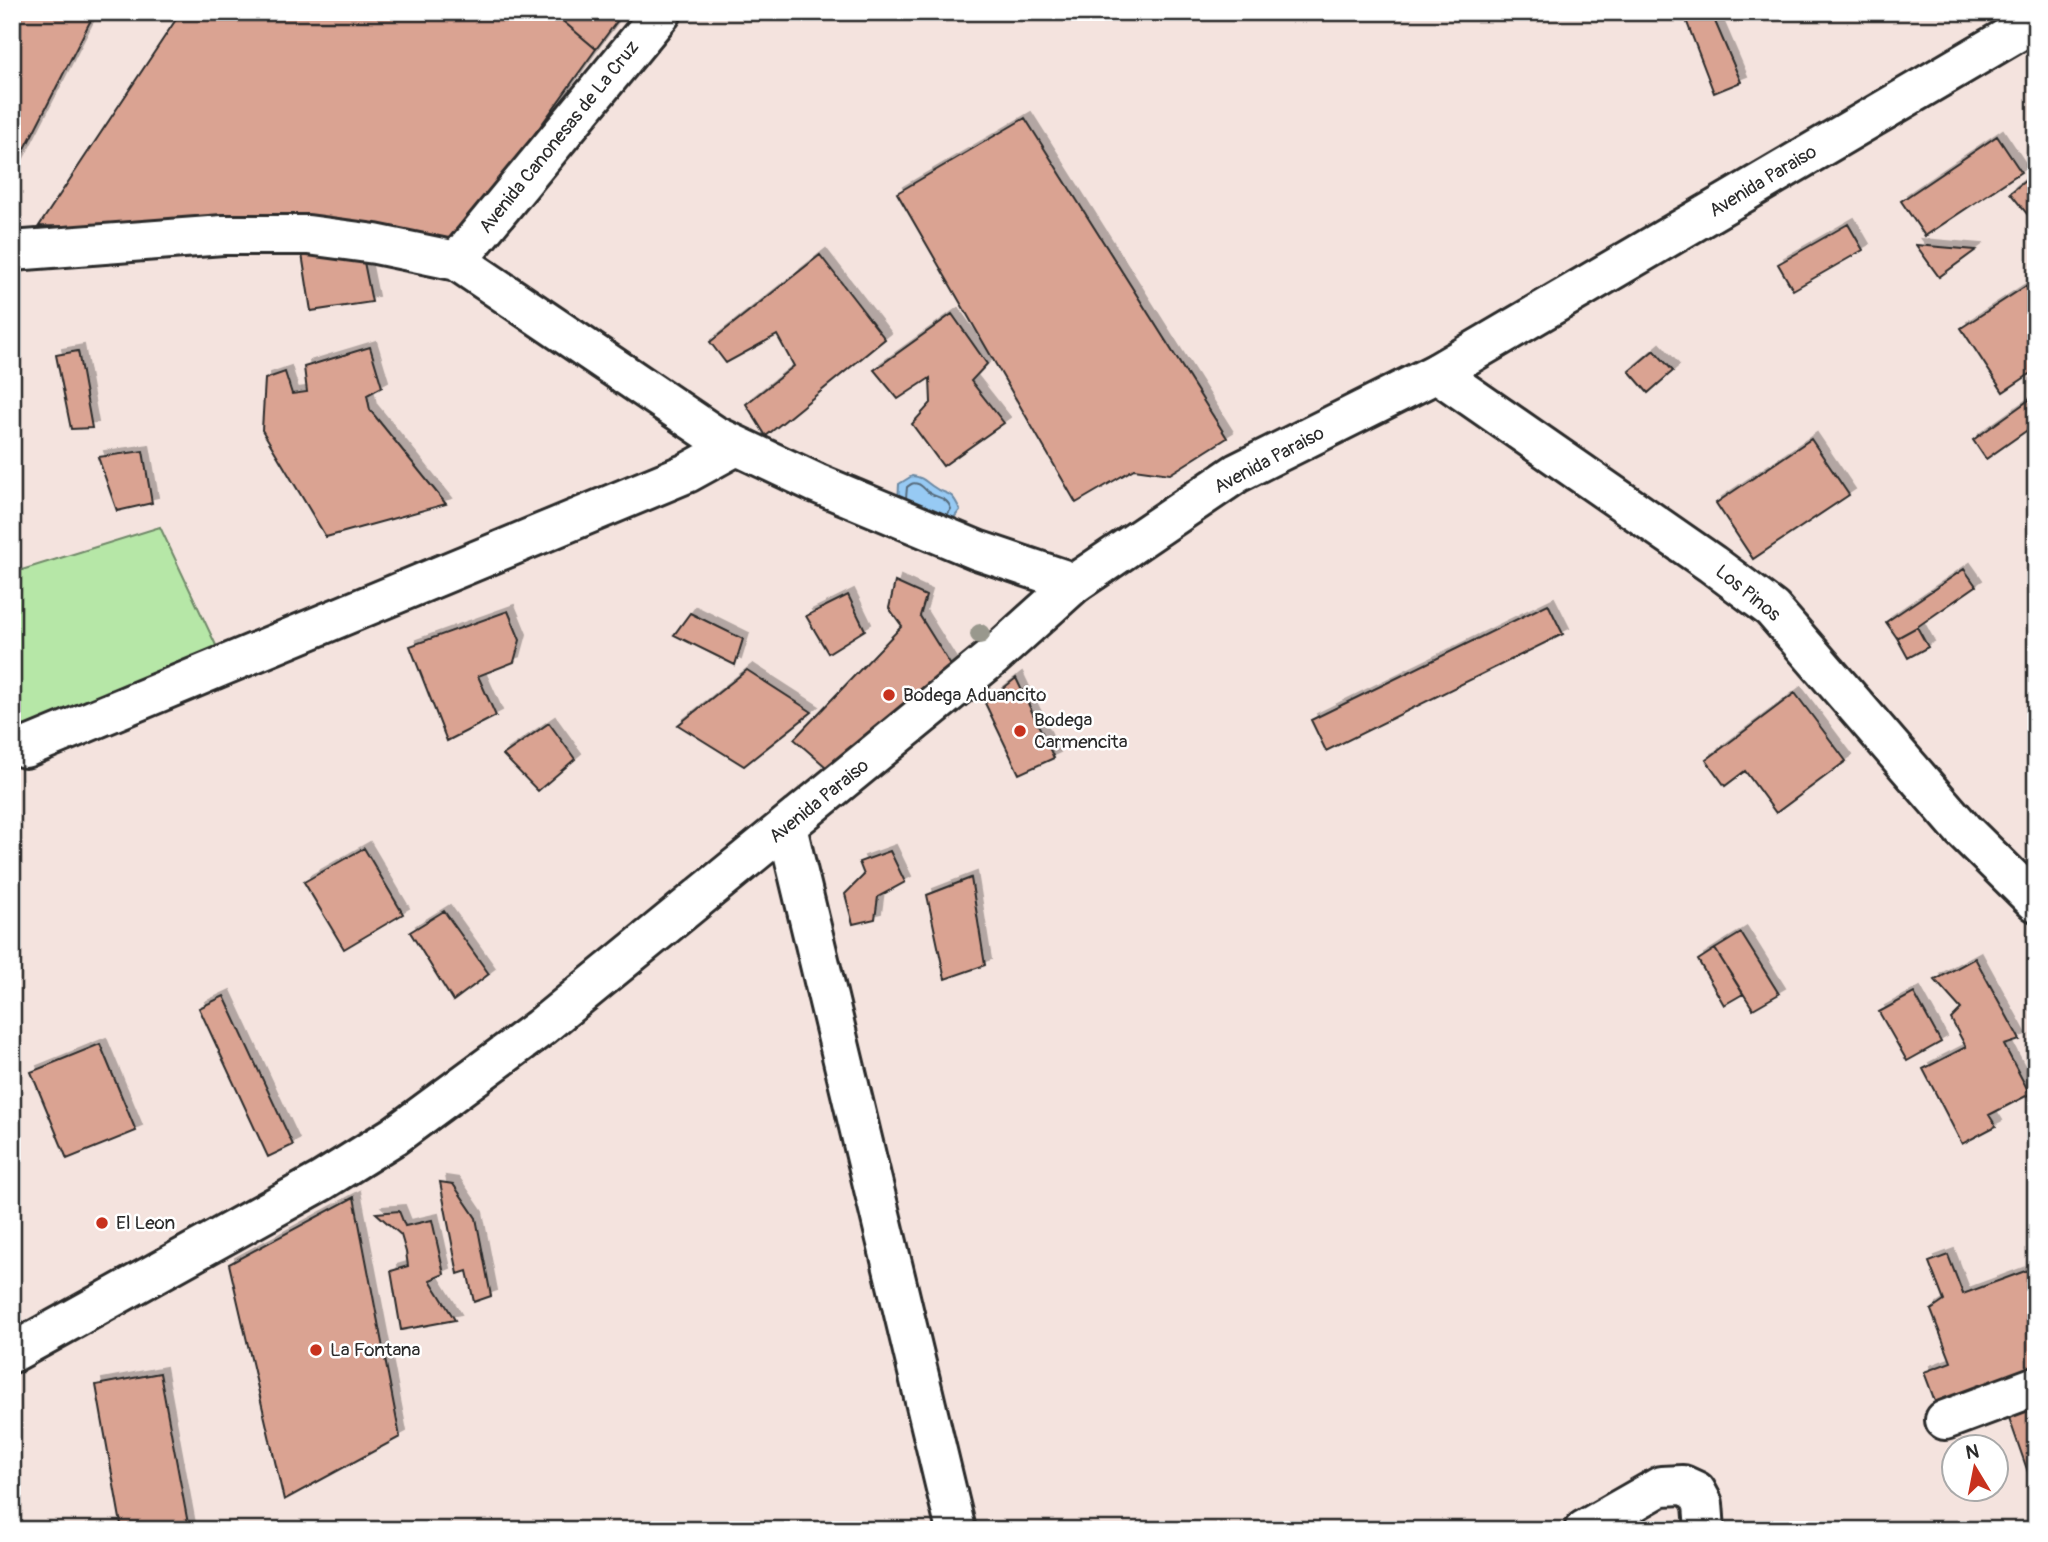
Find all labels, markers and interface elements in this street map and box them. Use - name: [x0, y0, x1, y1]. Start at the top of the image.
- street label: Avenida Canonesas de La Cruz: [474, 36, 644, 238]
- street label: Avenida Paraiso: [1705, 139, 1821, 223]
- street label: Avenida Paraiso: [1210, 421, 1328, 499]
- street label: Los Pinos: [1711, 559, 1786, 627]
- place label: Bodega Aduancito: [903, 683, 1046, 707]
- marker: Bodega Aduancito: [881, 687, 897, 703]
- place label: Bodega Carmencita: [1034, 708, 1128, 754]
- marker: Bodega Carmencita: [1012, 723, 1028, 739]
- street label: Avenida Paraiso: [764, 753, 874, 849]
- place label: El Leon: [116, 1211, 175, 1235]
- marker: El Leon: [94, 1215, 110, 1231]
- place label: La Fontana: [330, 1338, 420, 1362]
- marker: La Fontana: [308, 1342, 324, 1358]
- north arrow: [1940, 1434, 2010, 1504]
- text: N: [1964, 1439, 1981, 1465]

